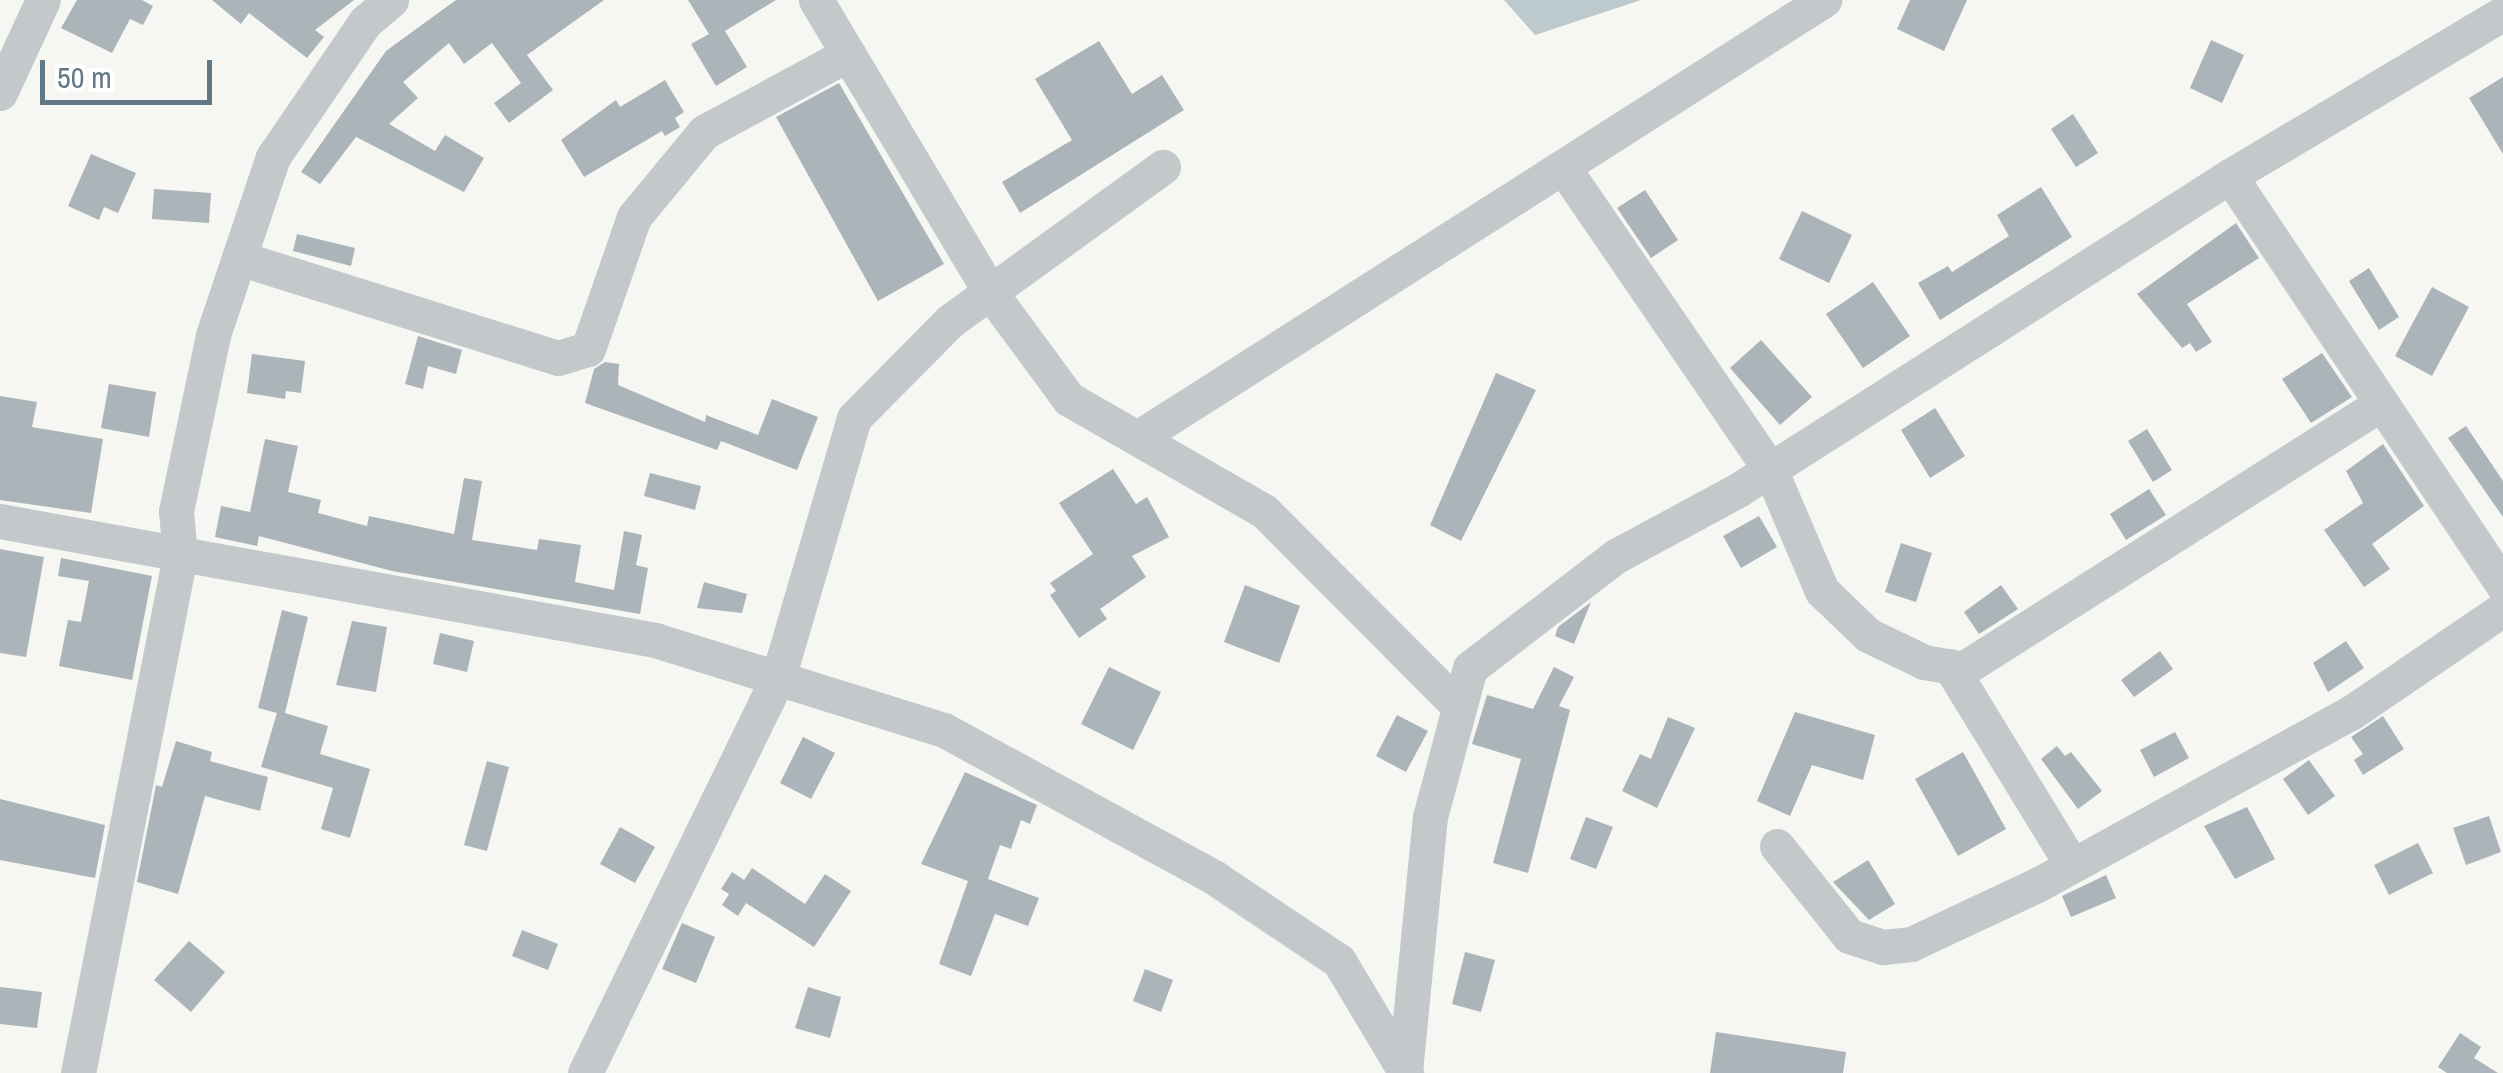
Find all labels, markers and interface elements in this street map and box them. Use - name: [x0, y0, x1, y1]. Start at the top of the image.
- scale bar: [45, 40, 218, 102]
- text: 50 m: [57, 57, 112, 97]

